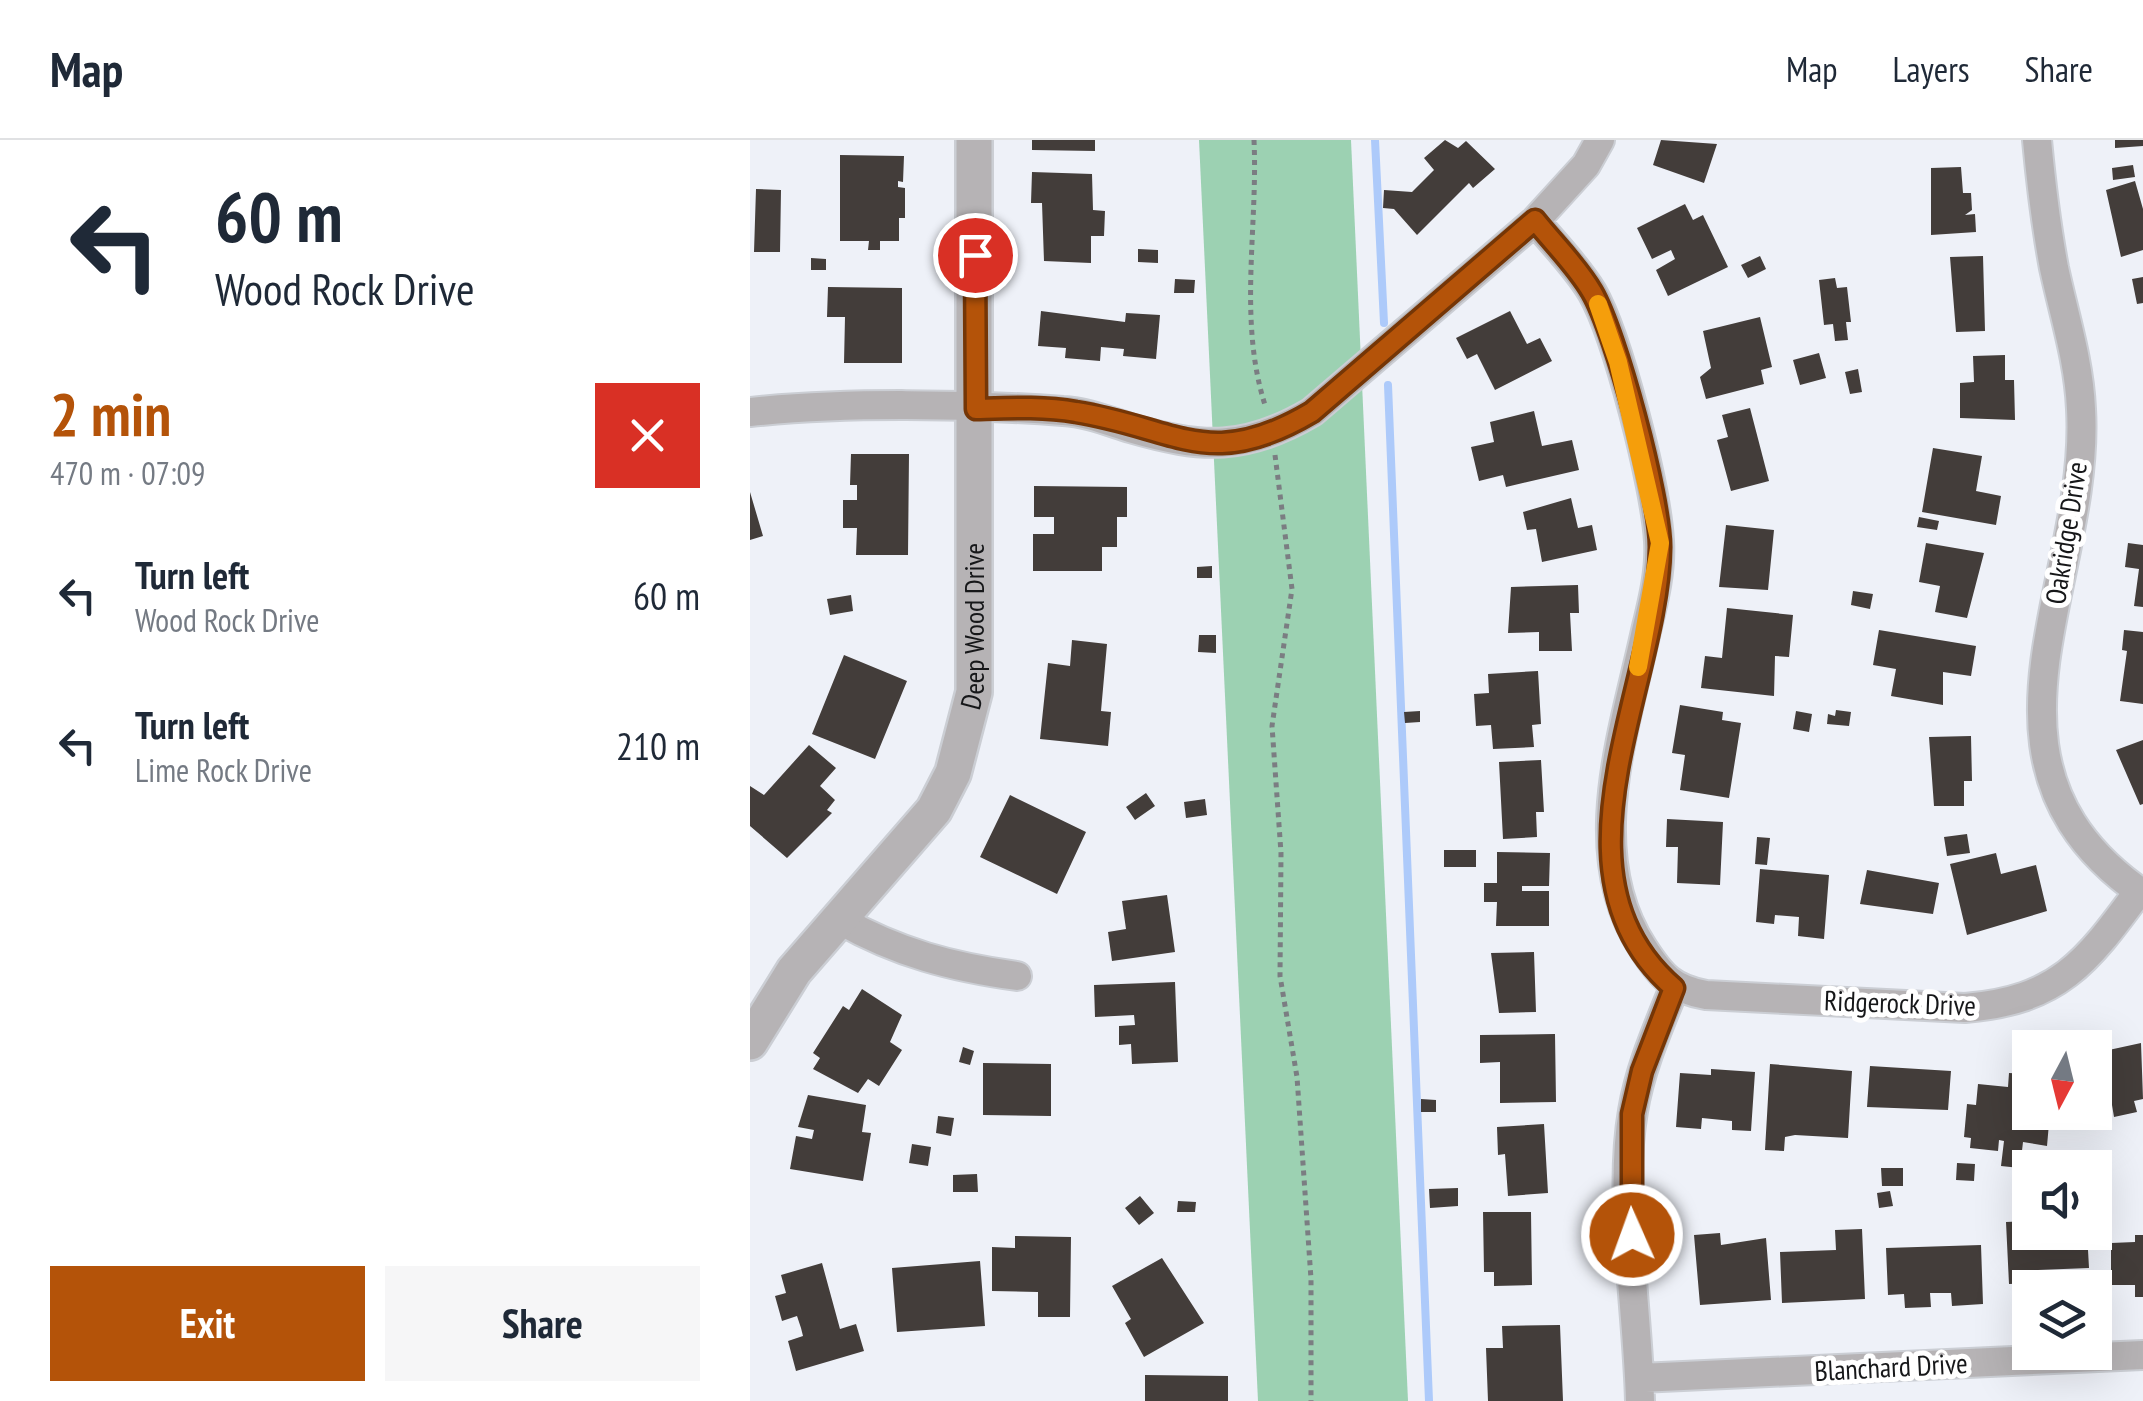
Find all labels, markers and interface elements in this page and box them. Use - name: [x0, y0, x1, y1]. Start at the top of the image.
- text: Map: [50, 38, 123, 100]
- text: Map: [1786, 46, 1837, 92]
- text: Layers: [1892, 46, 1970, 92]
- text: Share: [2025, 46, 2093, 92]
- text: 60 m: [215, 171, 343, 261]
- icon: left: [50, 180, 180, 310]
- pin: [933, 213, 1018, 298]
- icon: arrive: [948, 228, 1003, 283]
- text: Wood Rock Drive: [215, 259, 475, 317]
- text: 2 min: [50, 375, 171, 453]
- button: close: [595, 383, 700, 488]
- text: 470 m · 07:09: [50, 452, 205, 494]
- street label: Oakridge Drive: [2036, 459, 2095, 607]
- street label: Deep Wood Drive: [951, 543, 992, 713]
- text: Turn left: [135, 550, 249, 599]
- icon: left: [50, 568, 105, 623]
- text: 60 m: [633, 571, 700, 620]
- text: Wood Rock Drive: [135, 599, 320, 641]
- text: Turn left: [135, 700, 249, 749]
- icon: left: [50, 718, 105, 773]
- text: 210 m: [616, 721, 700, 770]
- text: Lime Rock Drive: [135, 749, 312, 791]
- street label: Ridgerock Drive: [1823, 981, 1977, 1024]
- north arrow: [2012, 1030, 2112, 1130]
- map controls: [2012, 1030, 2112, 1370]
- button: sound: [2012, 1150, 2112, 1250]
- position arrow: [1580, 1183, 1684, 1287]
- button: Exit: [50, 1266, 365, 1381]
- button: Share: [385, 1266, 700, 1381]
- button: layers: [2012, 1270, 2112, 1370]
- street label: Blanchard Drive: [1813, 1344, 1968, 1389]

